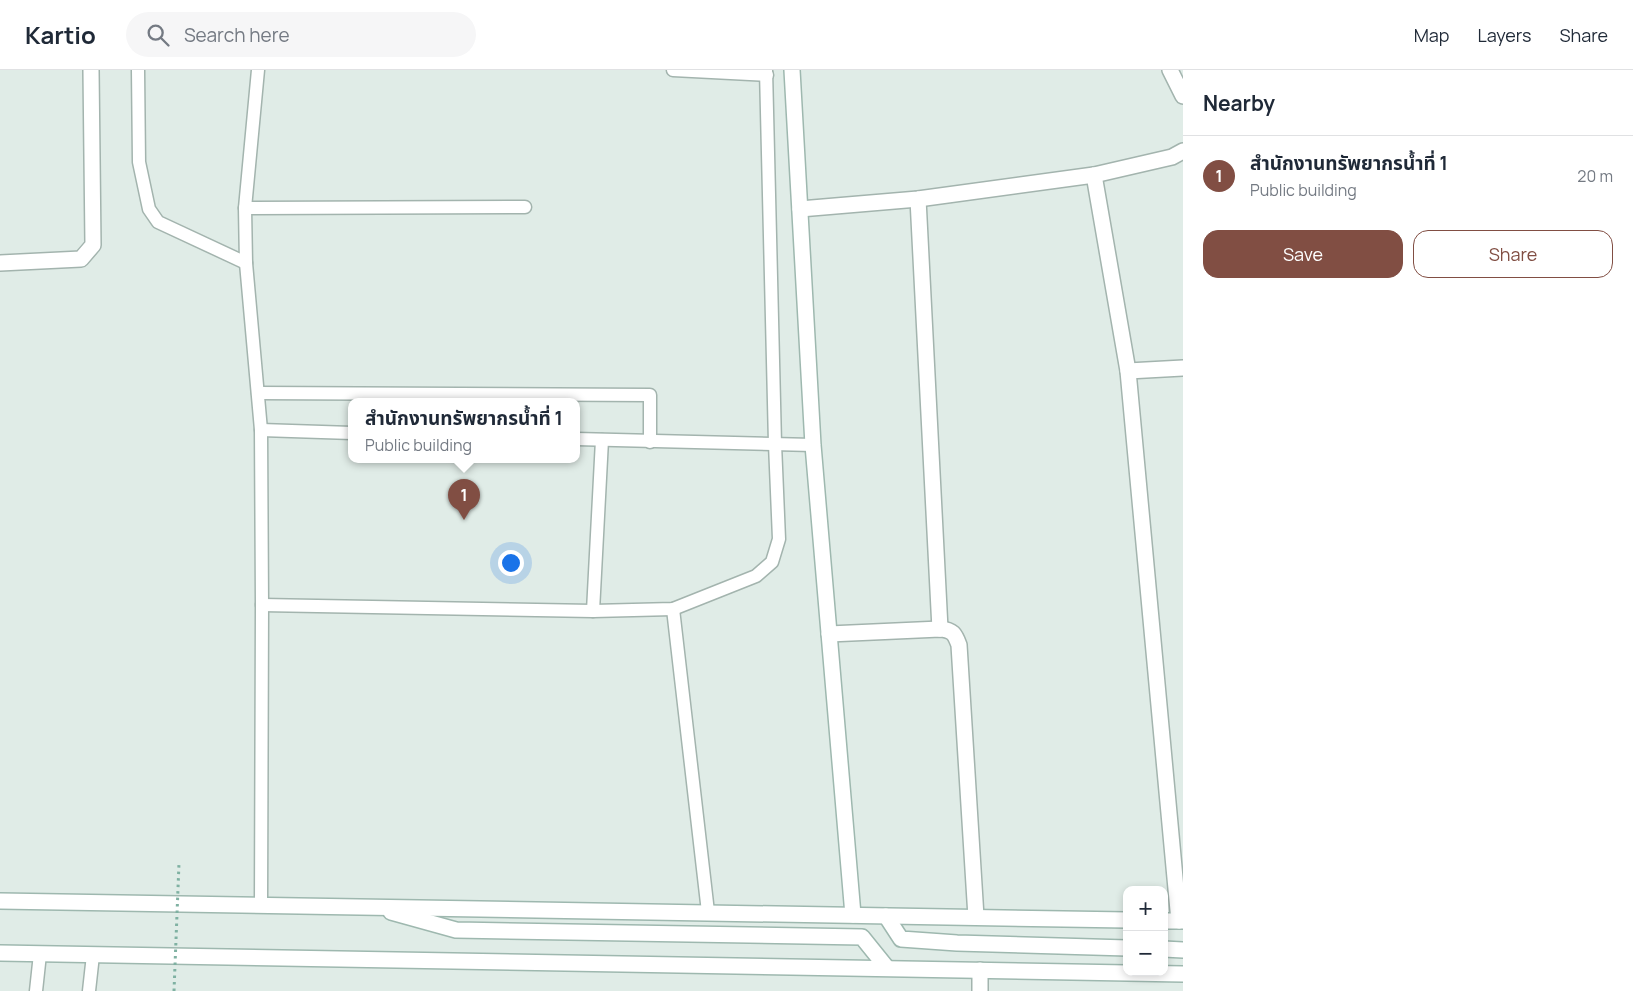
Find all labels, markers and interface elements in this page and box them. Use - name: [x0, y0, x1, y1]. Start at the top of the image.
- search box: [126, 12, 476, 57]
- text: Kartio: [25, 18, 96, 51]
- icon: search: [144, 21, 172, 49]
- text: Search here: [184, 22, 290, 48]
- text: Map: [1414, 23, 1449, 47]
- text: Layers: [1477, 23, 1531, 47]
- text: Share: [1559, 23, 1608, 47]
- text: Nearby: [1203, 89, 1275, 117]
- text: สำนักงานทรัพยากรน้ำที่ 1: [1250, 150, 1448, 176]
- text: 1: [1215, 165, 1223, 187]
- text: 20 m: [1577, 165, 1613, 187]
- text: Public building: [1250, 179, 1357, 201]
- button: Save: [1203, 230, 1403, 278]
- button: Share: [1413, 230, 1613, 278]
- popup: [348, 398, 580, 463]
- text: สำนักงานทรัพยากรน้ำที่ 1: [365, 405, 563, 431]
- text: Public building: [365, 434, 472, 456]
- pin: 1: [448, 479, 480, 520]
- your location: [498, 550, 524, 576]
- map controls: [1123, 886, 1168, 976]
- button: +: [1123, 886, 1168, 931]
- button: −: [1123, 931, 1168, 976]

